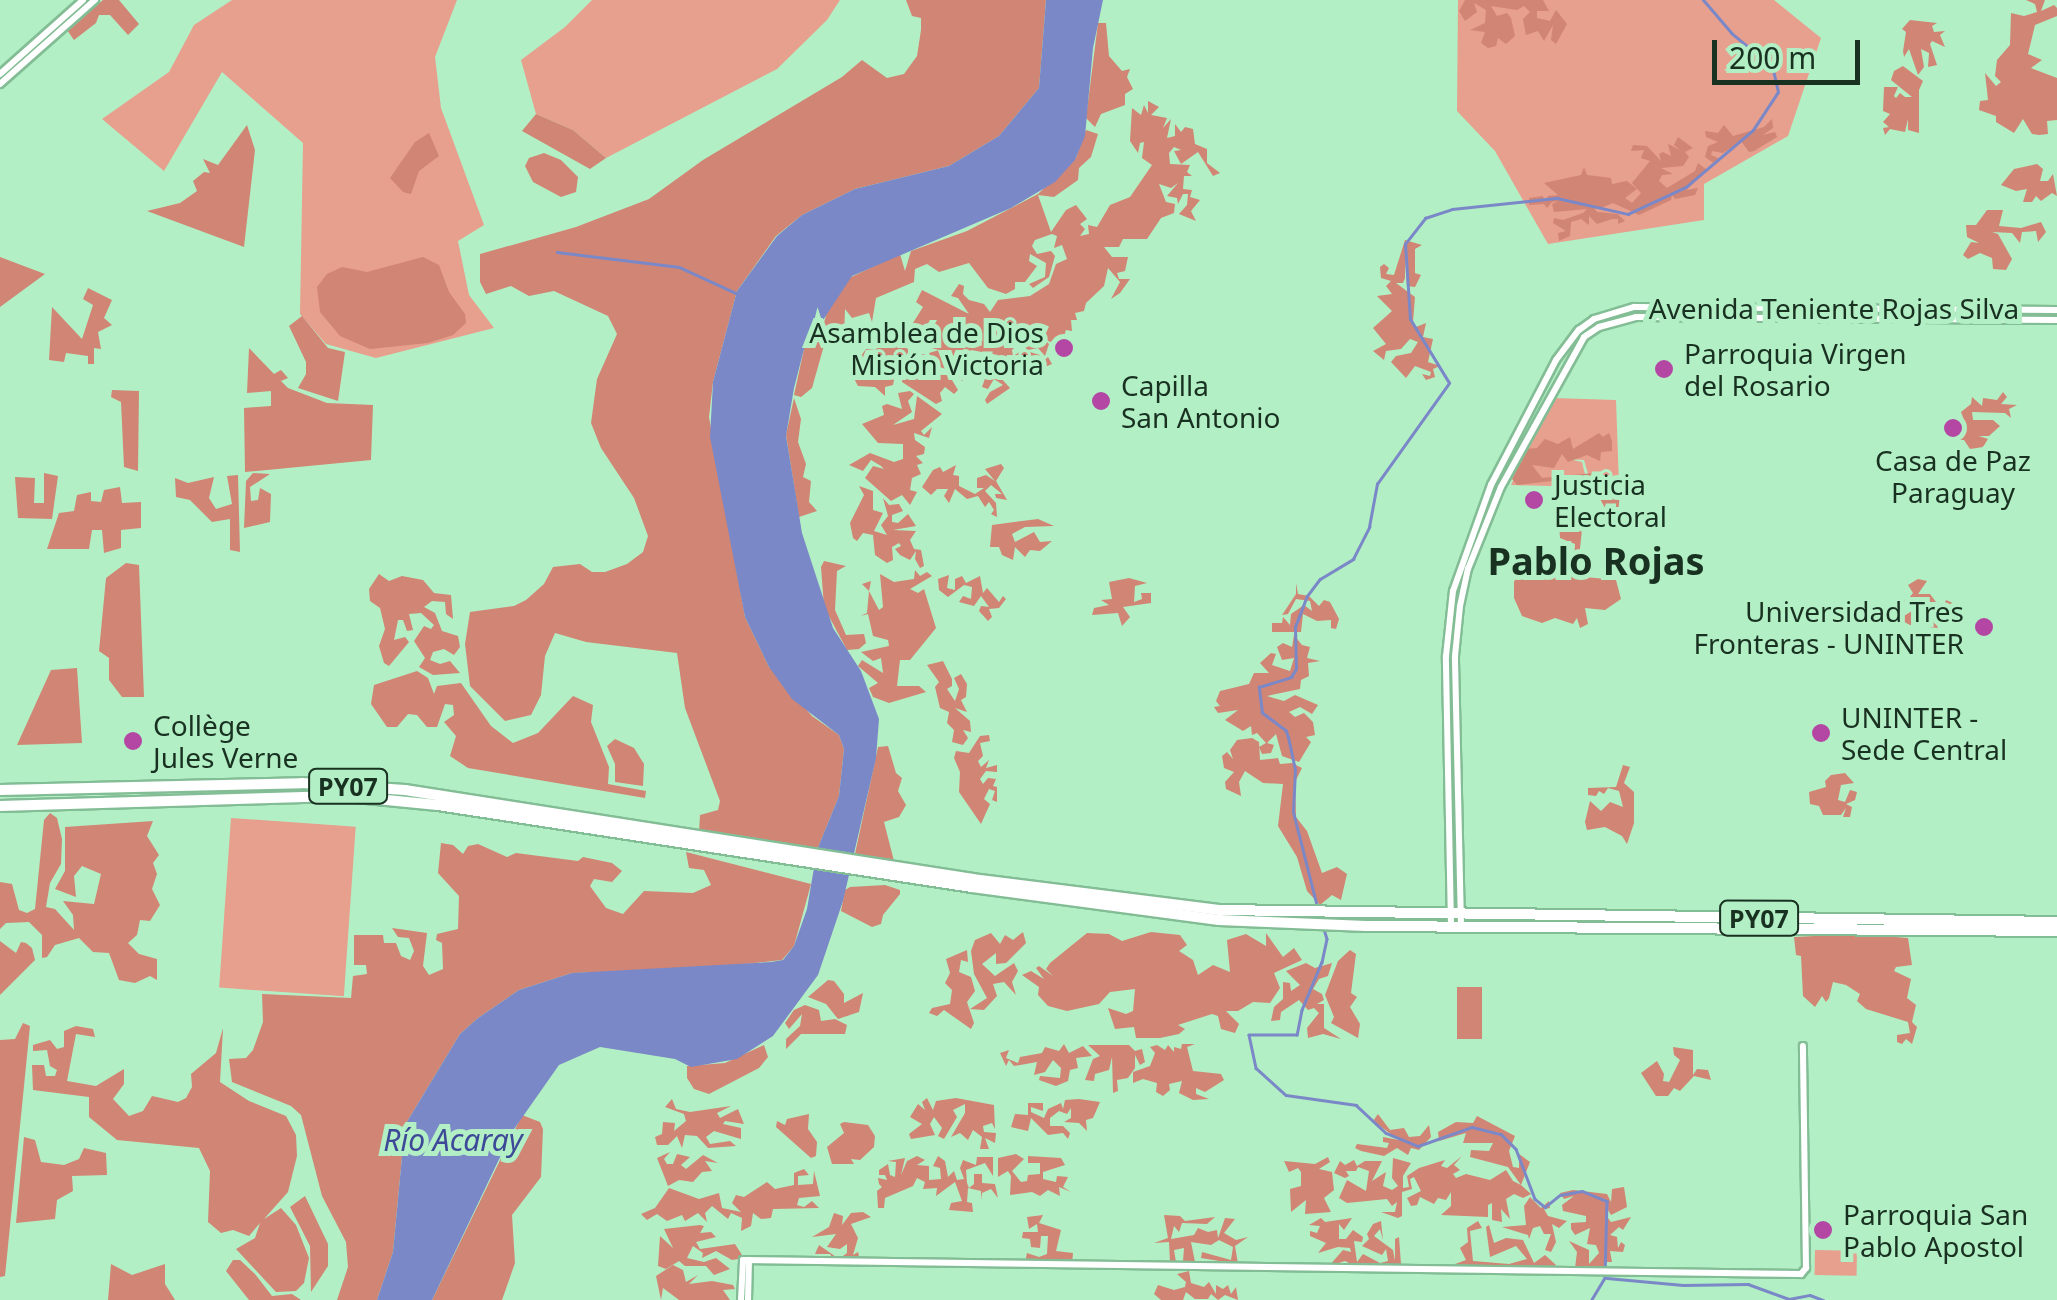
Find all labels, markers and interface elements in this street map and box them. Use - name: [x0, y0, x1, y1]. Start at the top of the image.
- scale bar: [1717, 20, 1864, 82]
- text: 200 m: [1729, 37, 1816, 78]
- street label: Avenida Teniente Rojas Silva: [1649, 291, 2019, 325]
- place label: Asamblea de Dios Misión Victoria: [809, 315, 1044, 381]
- place label: Parroquia Virgen del Rosario: [1684, 336, 1907, 402]
- marker: Asamblea de Dios Misión Victoria: [1053, 337, 1075, 359]
- marker: Parroquia Virgen del Rosario: [1653, 358, 1675, 380]
- place label: Capilla San Antonio: [1121, 368, 1280, 434]
- marker: Capilla San Antonio: [1090, 390, 1112, 412]
- marker: Casa de Paz Paraguay: [1942, 417, 1964, 439]
- place label: Casa de Paz Paraguay: [1875, 443, 2031, 509]
- place label: Justicia Electoral: [1554, 467, 1667, 533]
- marker: Justicia Electoral: [1523, 489, 1545, 511]
- district label: Pablo Rojas: [1487, 538, 1705, 584]
- place label: Universidad Tres Fronteras - UNINTER: [1694, 594, 1964, 660]
- marker: Universidad Tres Fronteras - UNINTER: [1973, 616, 1995, 638]
- place label: UNINTER - Sede Central: [1841, 700, 2007, 766]
- place label: Collège Jules Verne: [153, 708, 298, 774]
- marker: UNINTER - Sede Central: [1810, 722, 1832, 744]
- marker: Collège Jules Verne: [122, 730, 144, 752]
- road number: PY07: [308, 766, 388, 806]
- road number: PY07: [1719, 898, 1799, 938]
- water label: Río Acaray: [383, 1122, 523, 1158]
- place label: Parroquia San Pablo Apostol: [1843, 1197, 2028, 1263]
- marker: Parroquia San Pablo Apostol: [1812, 1219, 1834, 1241]

